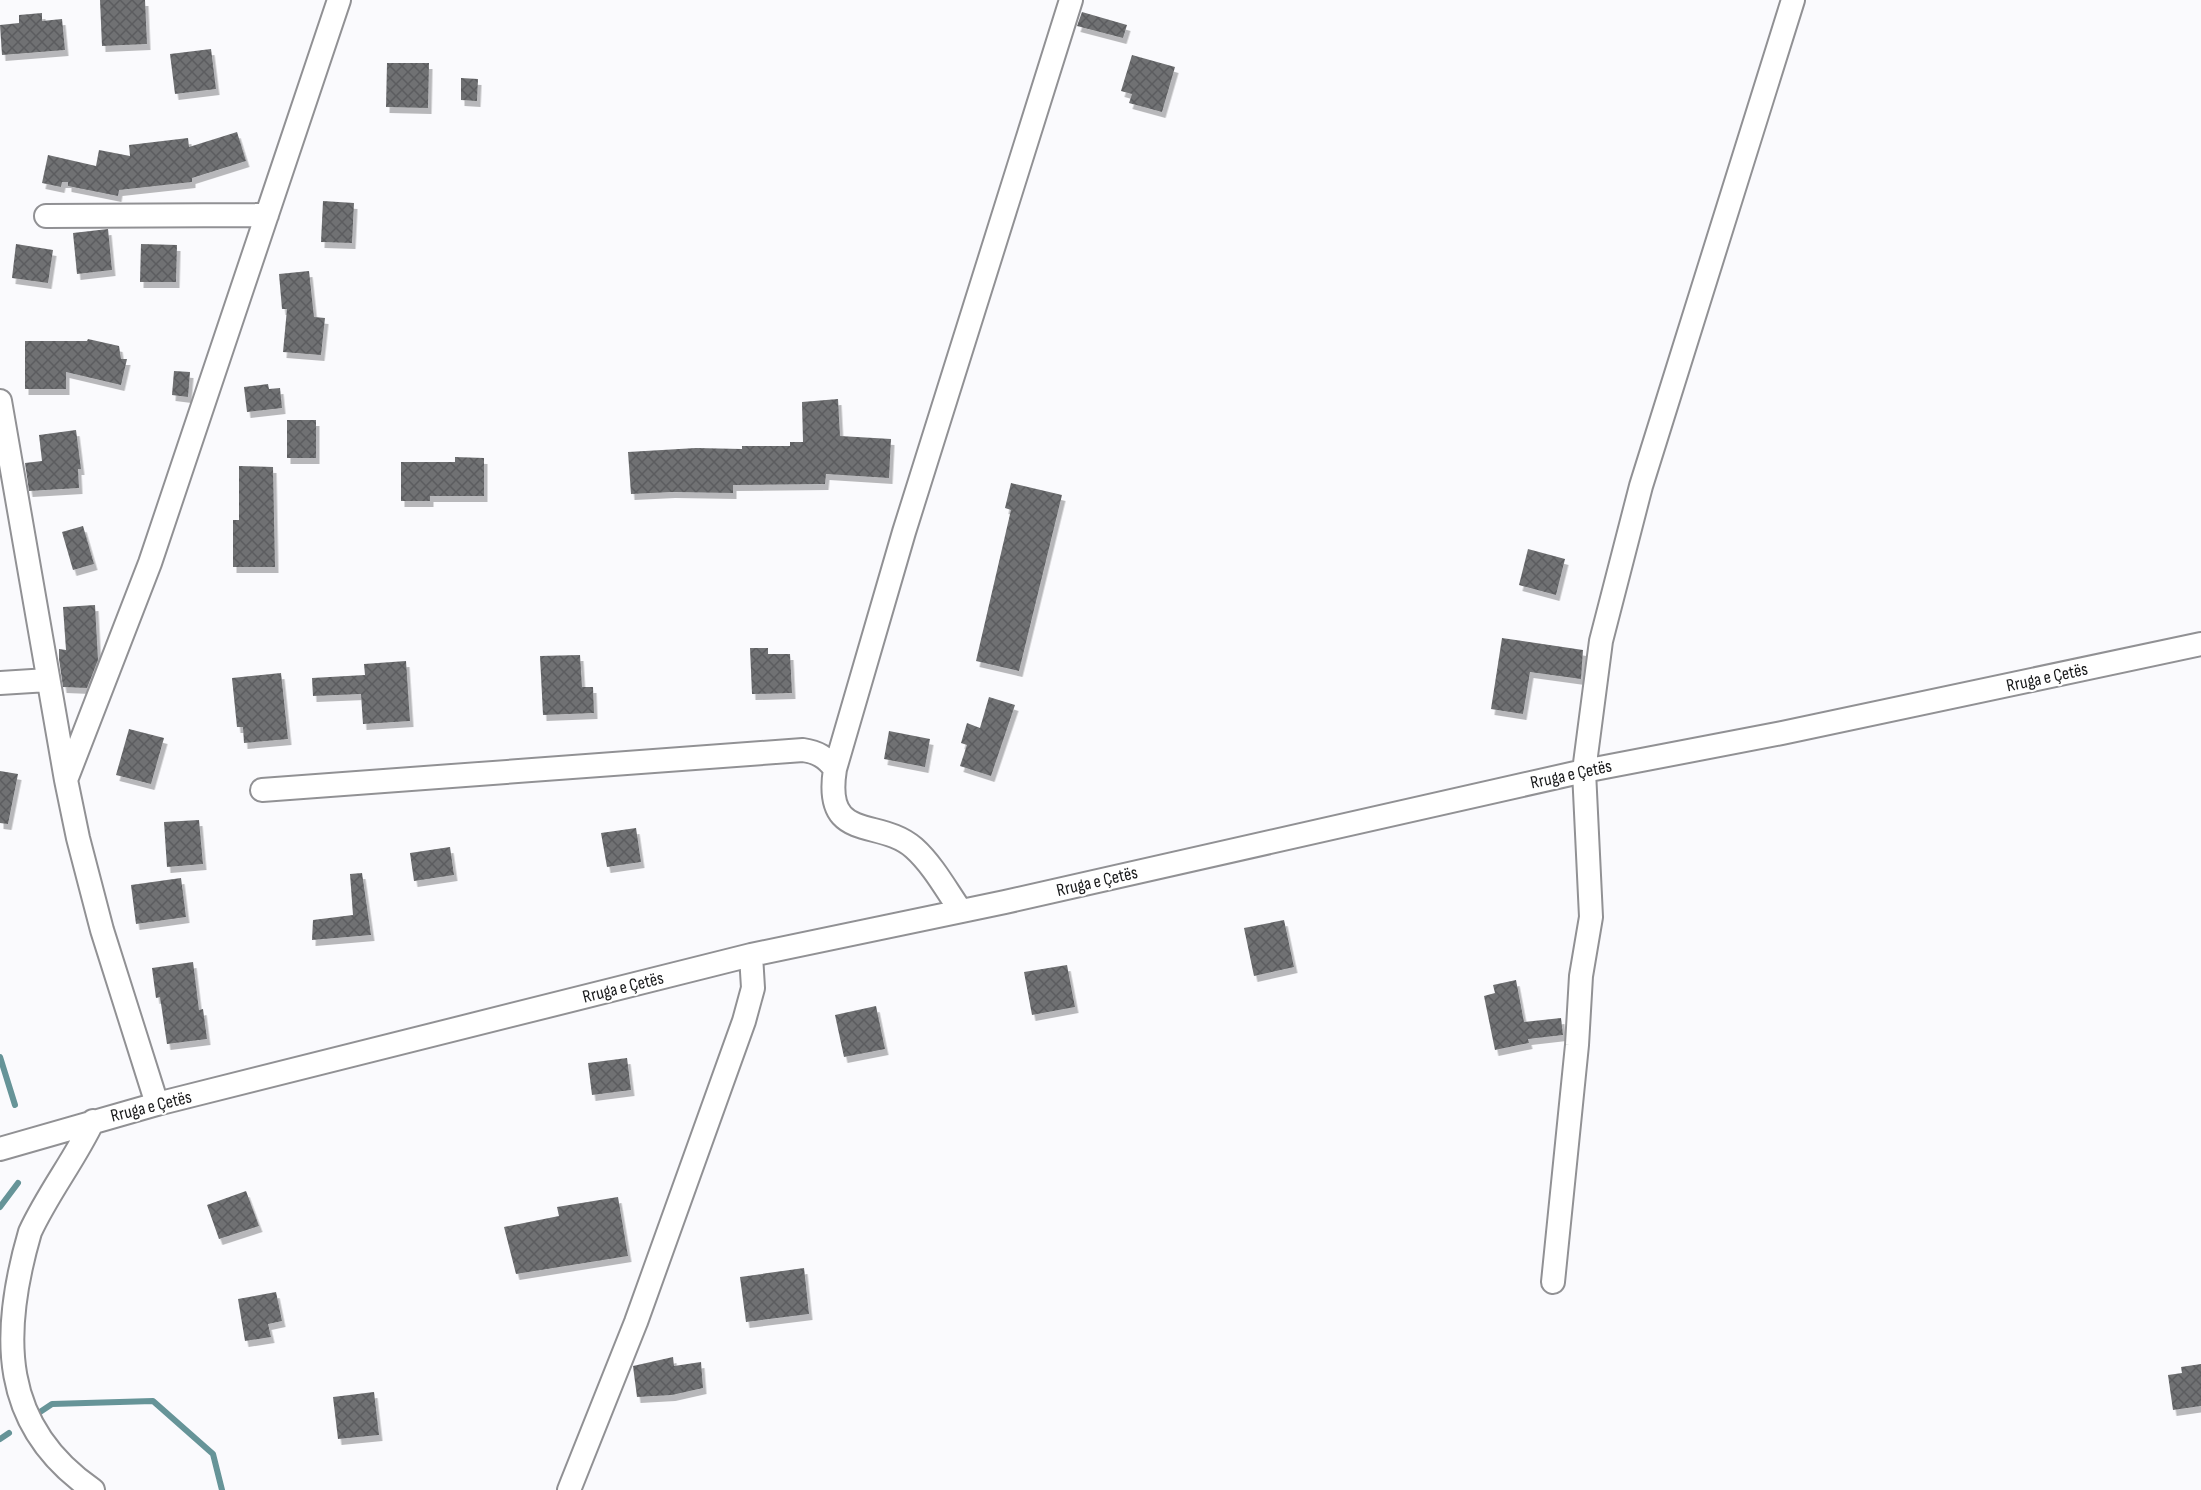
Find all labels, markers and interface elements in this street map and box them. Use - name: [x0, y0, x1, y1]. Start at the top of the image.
- street label: Rruga e Çetës: [2005, 659, 2090, 696]
- street label: Rruga e Çetës: [1529, 756, 1614, 793]
- street label: Rruga e Çetës: [1054, 862, 1140, 901]
- street label: Rruga e Çetës: [580, 967, 666, 1008]
- street label: Rruga e Çetës: [108, 1086, 194, 1127]

